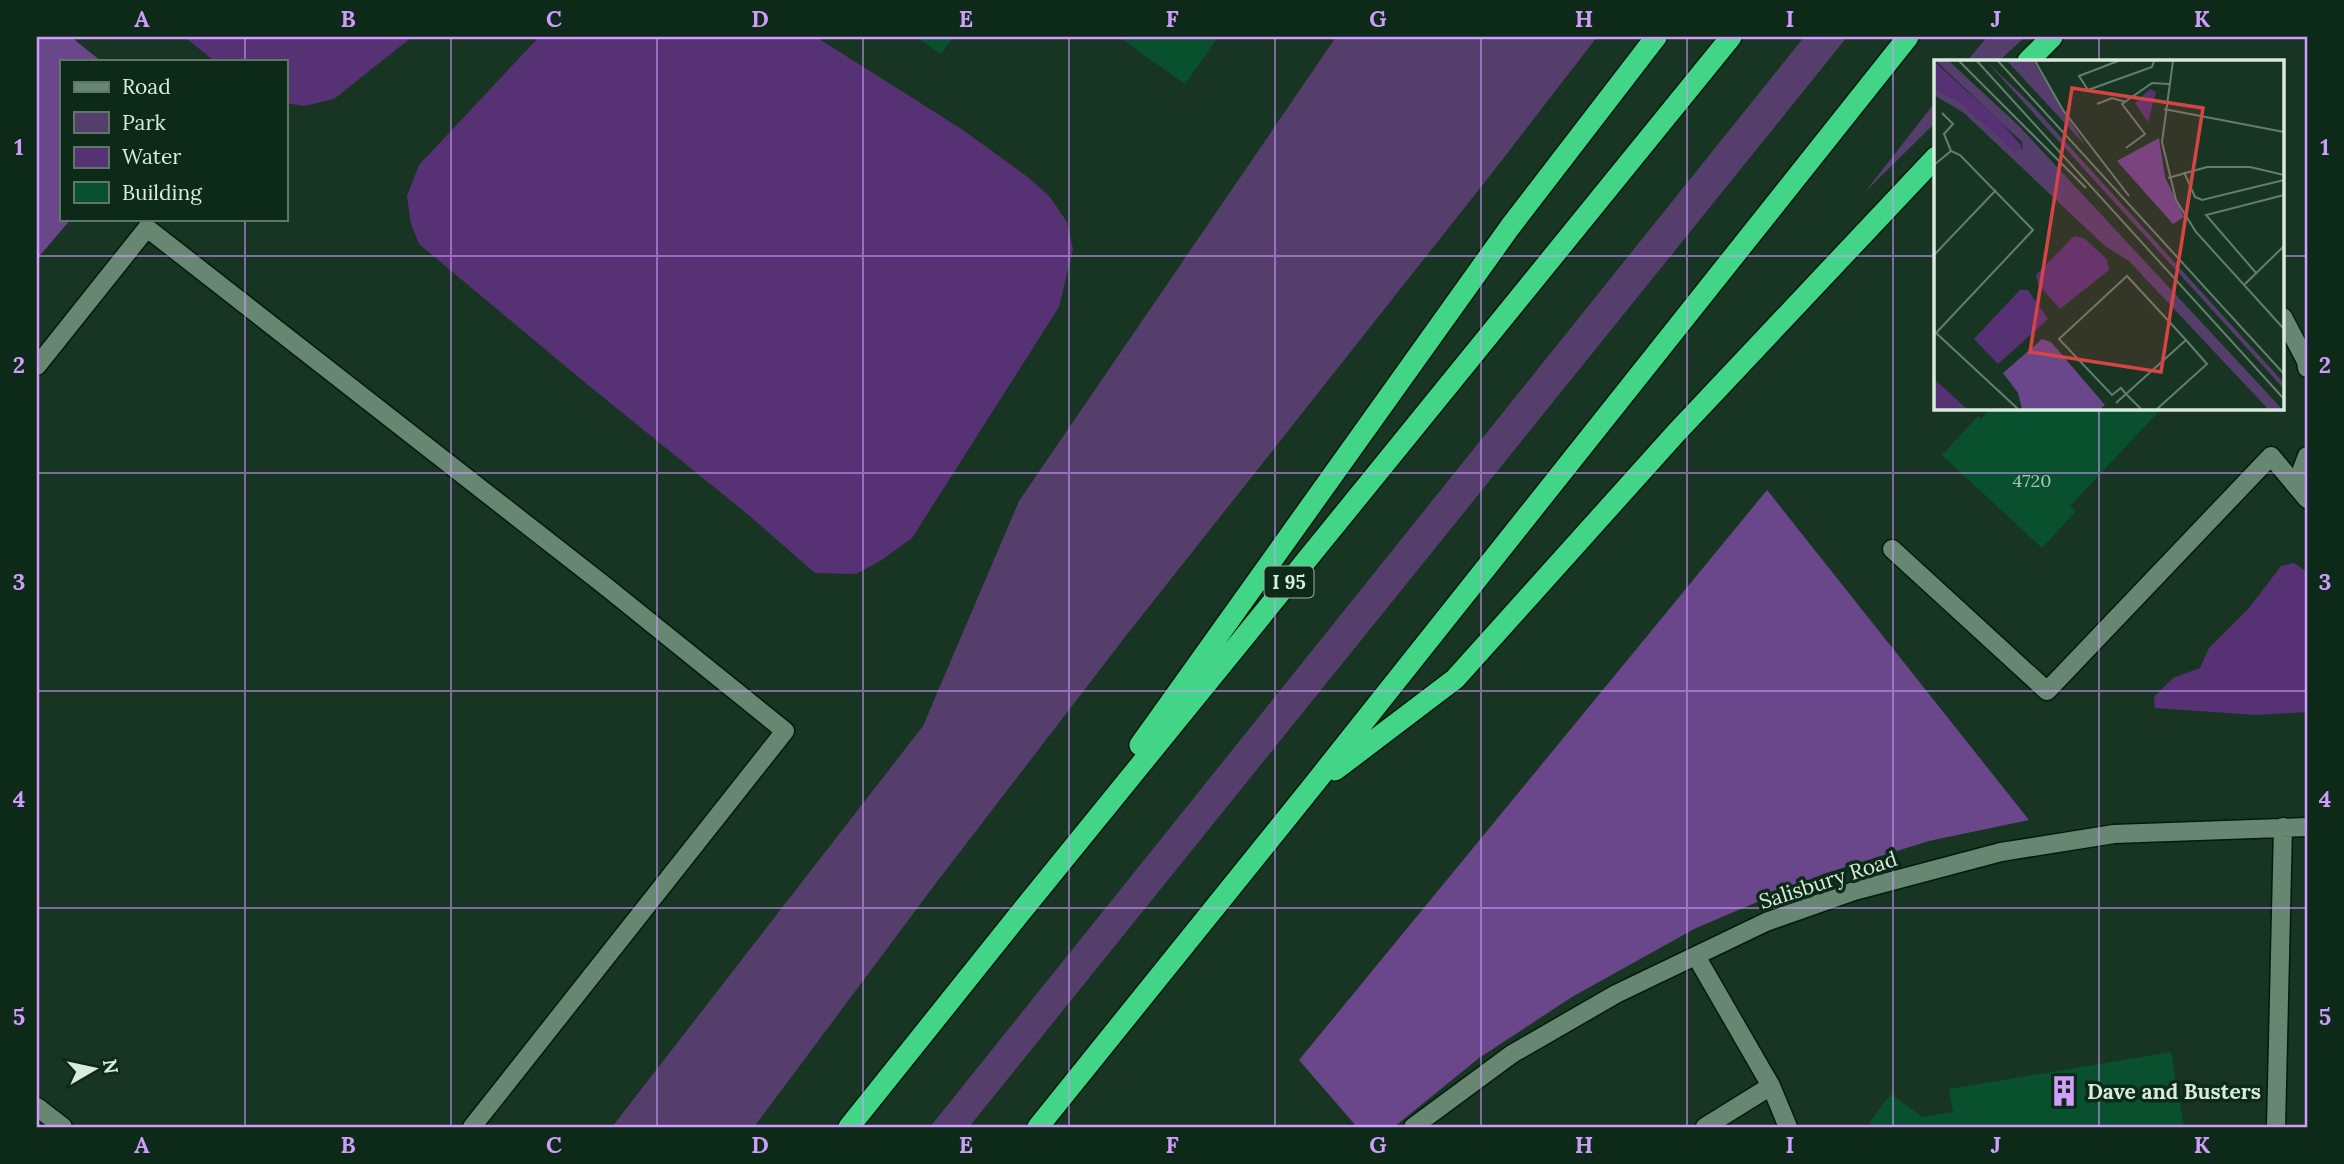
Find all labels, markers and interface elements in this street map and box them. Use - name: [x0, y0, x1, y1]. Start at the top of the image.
- text: A: [134, 4, 150, 33]
- text: B: [340, 4, 356, 33]
- text: C: [546, 4, 562, 33]
- text: D: [751, 4, 769, 33]
- text: E: [959, 4, 973, 33]
- text: F: [1165, 4, 1179, 33]
- text: G: [1369, 4, 1387, 33]
- text: H: [1575, 4, 1593, 33]
- text: I: [1786, 4, 1794, 33]
- text: J: [1991, 4, 2001, 33]
- text: K: [2194, 4, 2211, 33]
- legend: [60, 60, 287, 220]
- inset map: [1934, 60, 2284, 410]
- text: Road: [122, 73, 171, 100]
- text: Park: [122, 109, 166, 136]
- text: 1: [14, 132, 24, 161]
- text: 1: [2320, 132, 2330, 161]
- text: Water: [122, 143, 181, 170]
- text: Building: [122, 179, 202, 206]
- text: 2: [13, 350, 25, 379]
- text: 2: [2319, 350, 2331, 379]
- house number: 4720: [2013, 469, 2051, 492]
- road number: I 95: [1264, 566, 1314, 597]
- text: 3: [13, 567, 25, 596]
- text: 3: [2319, 567, 2331, 596]
- text: 4: [13, 784, 25, 813]
- text: 4: [2319, 784, 2331, 813]
- street label: Salisbury Road: [1756, 845, 1900, 915]
- text: 5: [13, 1002, 25, 1031]
- text: 5: [2319, 1002, 2331, 1031]
- north arrow: [60, 1034, 130, 1104]
- text: N: [98, 1057, 124, 1076]
- building icon: Dave and Busters: [2047, 1074, 2081, 1108]
- place label: Dave and Busters: [2087, 1078, 2261, 1105]
- text: A: [134, 1130, 150, 1159]
- text: B: [340, 1130, 356, 1159]
- text: C: [546, 1130, 562, 1159]
- text: D: [751, 1130, 769, 1159]
- text: E: [959, 1130, 973, 1159]
- text: F: [1165, 1130, 1179, 1159]
- text: G: [1369, 1130, 1387, 1159]
- text: H: [1575, 1130, 1593, 1159]
- text: I: [1786, 1130, 1794, 1159]
- text: J: [1991, 1130, 2001, 1159]
- text: K: [2194, 1130, 2211, 1159]

